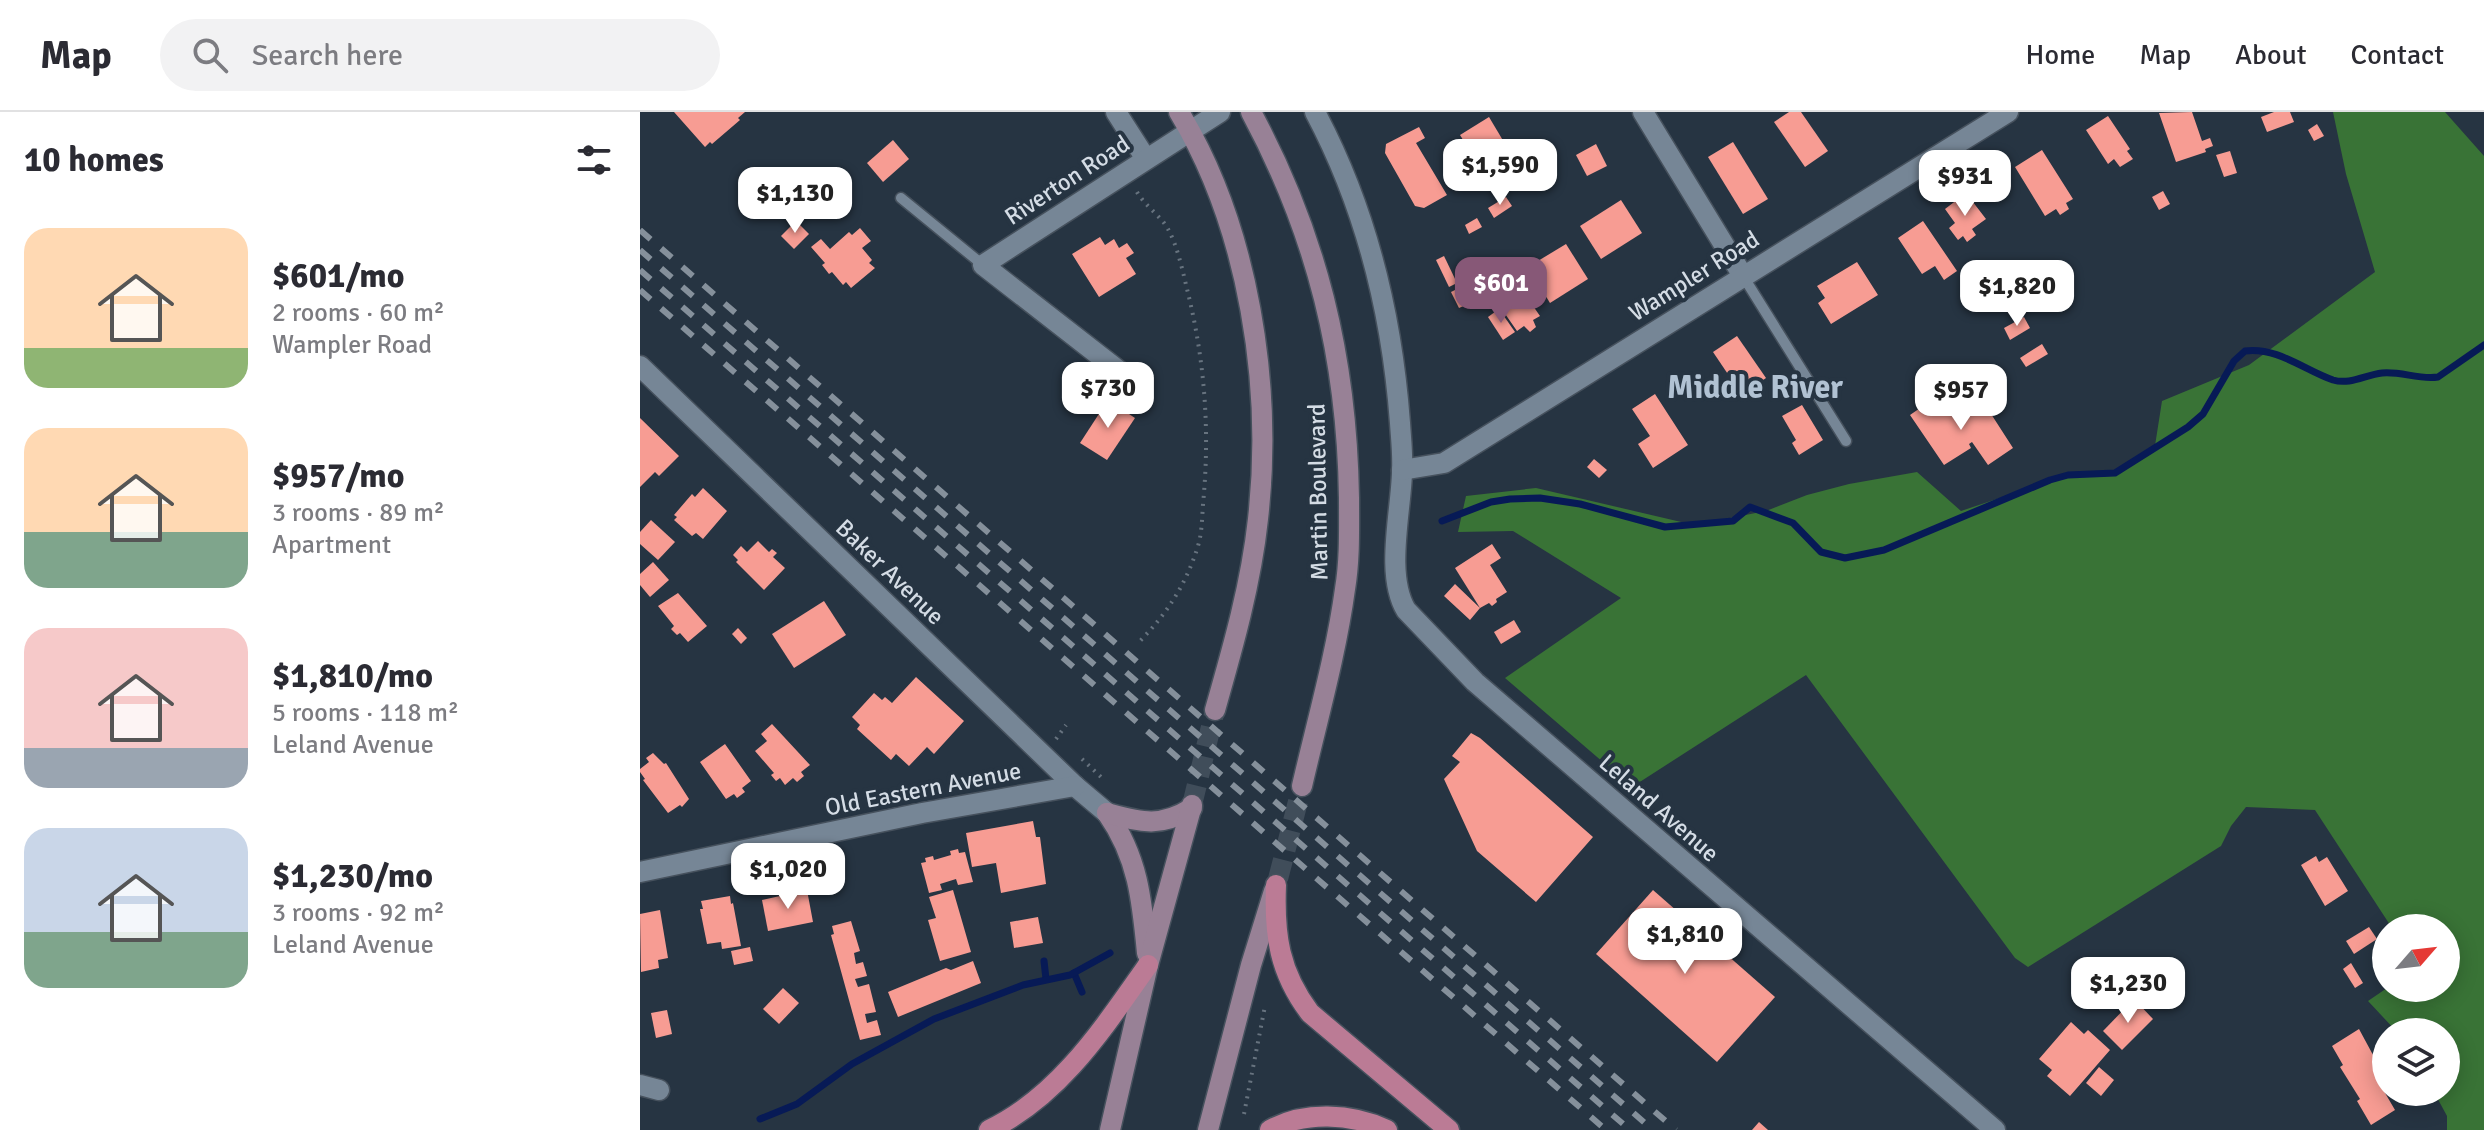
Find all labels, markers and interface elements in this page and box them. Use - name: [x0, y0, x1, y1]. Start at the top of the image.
- search box: [160, 19, 720, 91]
- text: Map: [40, 32, 112, 79]
- icon: search: [188, 33, 232, 77]
- text: Search here: [252, 37, 403, 74]
- text: Home: [2026, 38, 2095, 72]
- text: Map: [2139, 38, 2191, 72]
- text: About: [2235, 38, 2307, 72]
- text: Contact: [2351, 38, 2444, 72]
- street label: Riverton Road: [999, 128, 1135, 232]
- icon: filters: [572, 138, 616, 182]
- text: 10 homes: [24, 139, 164, 181]
- pin: $1,590: [1435, 139, 1565, 207]
- text: $1,590: [1461, 149, 1539, 181]
- pin: $931: [1918, 150, 2012, 218]
- text: $931: [1937, 160, 1993, 192]
- pin: $1,130: [730, 167, 860, 235]
- text: $1,130: [756, 177, 834, 209]
- street label: Wampler Road: [1623, 224, 1765, 328]
- text: $601/mo: [272, 255, 405, 297]
- pin: $601: [1454, 257, 1548, 325]
- icon: home: [88, 260, 184, 356]
- pin: $1,820: [1952, 260, 2082, 328]
- text: $601: [1473, 267, 1529, 299]
- text: $1,820: [1978, 270, 2056, 302]
- text: 2 rooms · 60 m²: [272, 297, 445, 329]
- text: Wampler Road: [272, 329, 432, 361]
- pin: $730: [1061, 362, 1155, 430]
- pin: $957: [1914, 364, 2008, 432]
- district label: Middle River: [1667, 368, 1843, 407]
- text: $730: [1080, 372, 1136, 404]
- text: $957: [1933, 374, 1989, 406]
- street label: Martin Boulevard: [1301, 403, 1335, 581]
- text: $957/mo: [272, 455, 405, 497]
- icon: home: [88, 460, 184, 556]
- text: 3 rooms · 89 m²: [272, 497, 445, 529]
- street label: Baker Avenue: [829, 513, 951, 631]
- text: Apartment: [272, 529, 391, 561]
- text: $1,810/mo: [272, 655, 433, 697]
- icon: home: [88, 660, 184, 756]
- text: 5 rooms · 118 m²: [272, 697, 459, 729]
- text: Leland Avenue: [272, 729, 434, 761]
- street label: Leland Avenue: [1593, 748, 1725, 868]
- street label: Old Eastern Avenue: [822, 755, 1024, 823]
- pin: $1,020: [723, 843, 853, 911]
- text: $1,020: [749, 853, 827, 885]
- text: $1,230/mo: [272, 855, 433, 897]
- icon: home: [88, 860, 184, 956]
- text: 3 rooms · 92 m²: [272, 897, 445, 929]
- pin: $1,810: [1620, 908, 1750, 976]
- north arrow: [2372, 914, 2460, 1002]
- map controls: [2372, 914, 2460, 1106]
- text: $1,810: [1646, 918, 1724, 950]
- text: Leland Avenue: [272, 929, 434, 961]
- pin: $1,230: [2063, 957, 2193, 1025]
- text: $1,230: [2089, 967, 2167, 999]
- button: layers: [2372, 1018, 2460, 1106]

